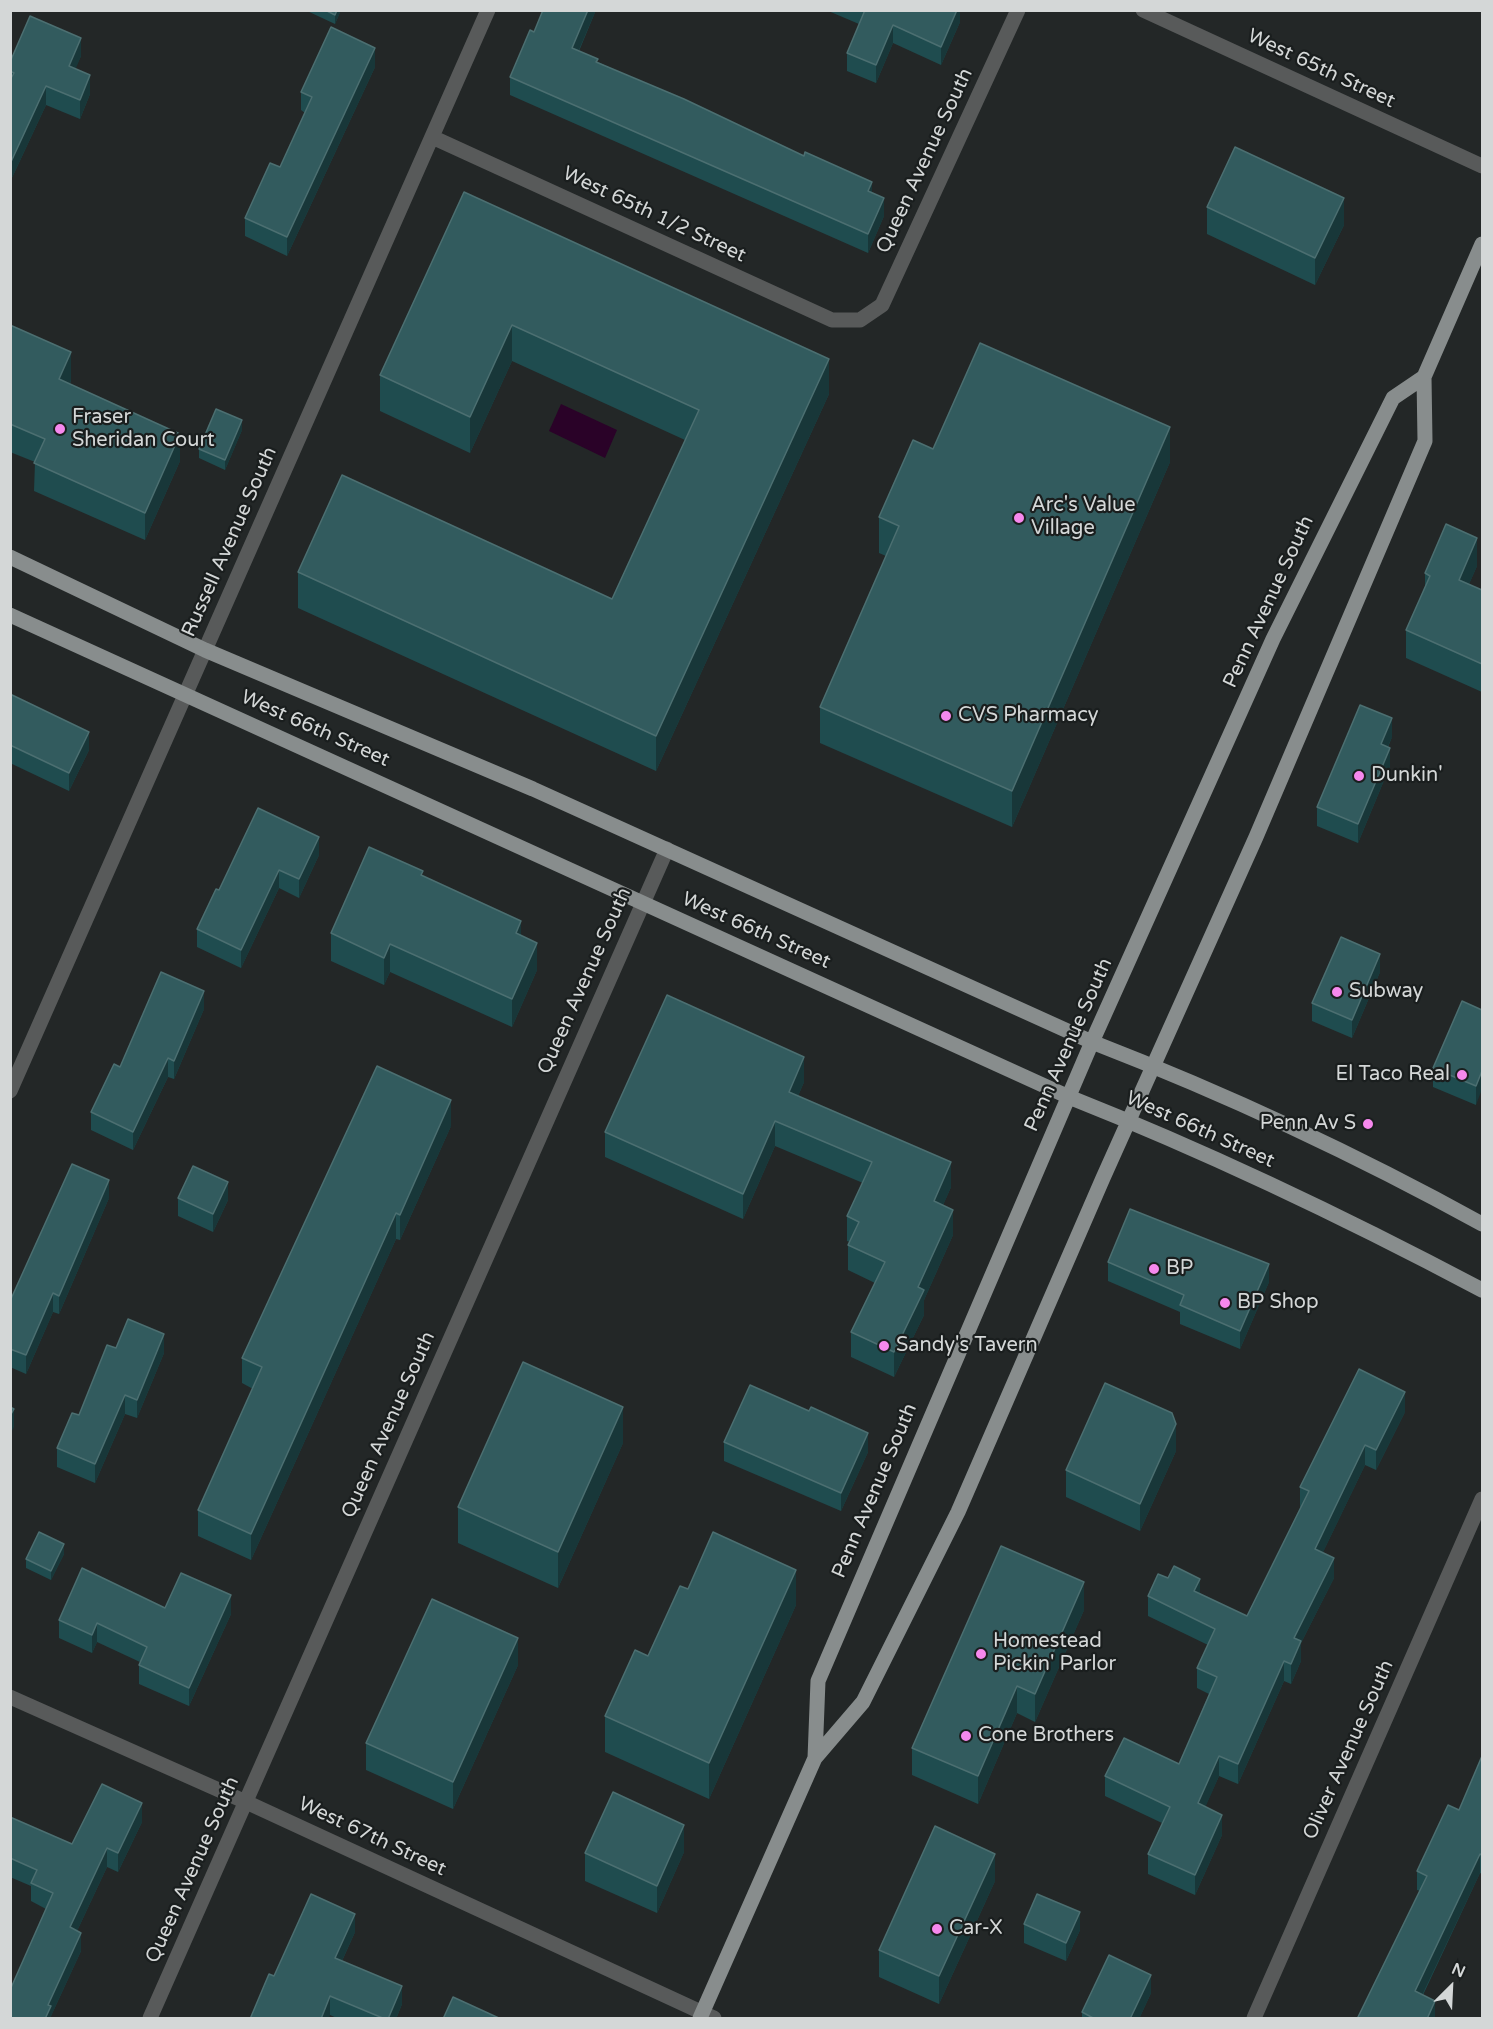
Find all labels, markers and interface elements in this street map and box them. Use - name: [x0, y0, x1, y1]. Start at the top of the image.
- street label: West 65th Street: [1243, 24, 1399, 114]
- street label: Queen Avenue South: [872, 65, 978, 257]
- street label: West 65th 1/2 Street: [559, 162, 749, 268]
- place label: Fraser Sheridan Court: [72, 406, 215, 453]
- marker: Fraser Sheridan Court: [53, 422, 67, 436]
- street label: Russell Avenue South: [177, 443, 283, 641]
- place label: Arc's Value Village: [1031, 494, 1136, 541]
- marker: Arc's Value Village: [1012, 511, 1026, 525]
- street label: Penn Avenue South: [1219, 512, 1319, 692]
- street label: West 66th Street: [237, 685, 393, 773]
- place label: CVS Pharmacy: [958, 704, 1099, 728]
- marker: CVS Pharmacy: [939, 709, 953, 723]
- place label: Dunkin': [1371, 764, 1443, 788]
- marker: Dunkin': [1352, 769, 1366, 783]
- street label: Queen Avenue South: [533, 884, 637, 1078]
- street label: West 66th Street: [678, 887, 834, 975]
- street label: Penn Avenue South: [1020, 955, 1118, 1135]
- place label: Subway: [1349, 980, 1423, 1004]
- marker: Subway: [1330, 985, 1344, 999]
- place label: El Taco Real: [1336, 1063, 1450, 1087]
- marker: El Taco Real: [1455, 1068, 1469, 1082]
- street label: West 66th Street: [1122, 1086, 1278, 1174]
- place label: Penn Av S: [1260, 1112, 1356, 1136]
- marker: Penn Av S: [1361, 1117, 1375, 1131]
- place label: BP: [1166, 1257, 1193, 1281]
- marker: BP: [1147, 1262, 1161, 1276]
- place label: BP Shop: [1237, 1291, 1319, 1315]
- marker: BP Shop: [1218, 1296, 1232, 1310]
- street label: Queen Avenue South: [337, 1328, 441, 1522]
- place label: Sandy's Tavern: [896, 1334, 1038, 1358]
- marker: Sandy's Tavern: [877, 1339, 891, 1353]
- street label: Penn Avenue South: [827, 1400, 923, 1582]
- place label: Homestead Pickin' Parlor: [993, 1630, 1116, 1677]
- marker: Homestead Pickin' Parlor: [974, 1647, 988, 1661]
- street label: Oliver Avenue South: [1299, 1657, 1399, 1843]
- place label: Cone Brothers: [978, 1724, 1114, 1748]
- marker: Cone Brothers: [959, 1729, 973, 1743]
- street label: Queen Avenue South: [141, 1773, 245, 1967]
- street label: West 67th Street: [294, 1792, 450, 1882]
- place label: Car-X: [949, 1917, 1003, 1941]
- marker: Car-X: [930, 1922, 944, 1936]
- north arrow: [1421, 1957, 1481, 2017]
- text: N: [1448, 1959, 1468, 1982]

